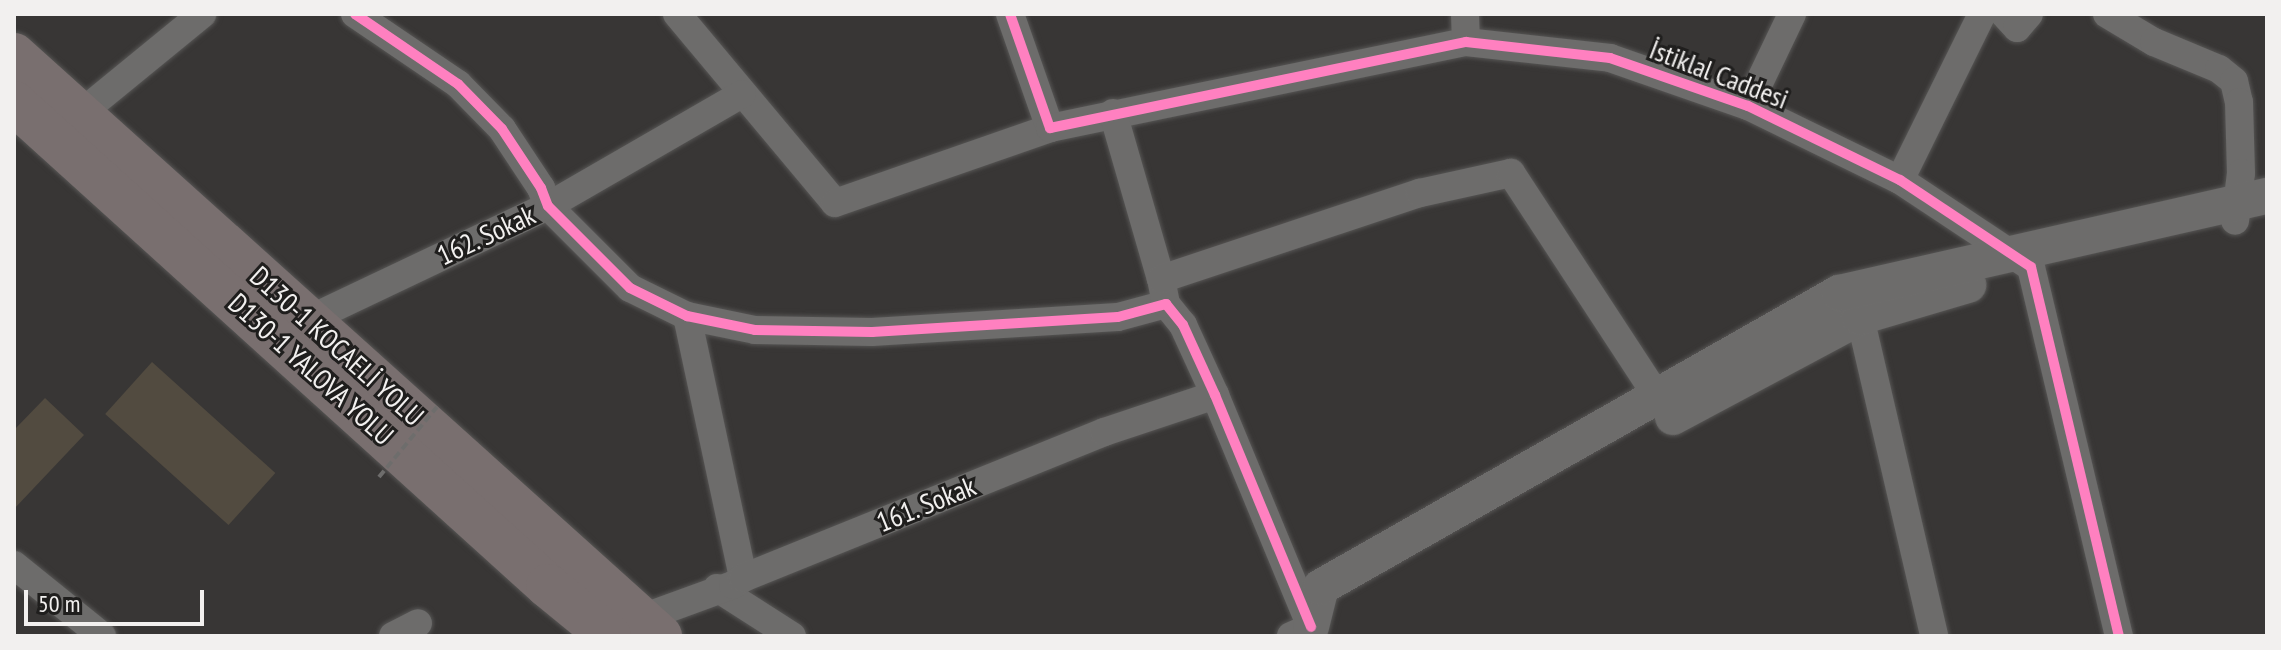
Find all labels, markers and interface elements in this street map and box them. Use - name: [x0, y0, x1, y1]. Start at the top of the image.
- street label: İstiklal Caddesi: [1645, 32, 1793, 116]
- street label: 162. Sokak: [431, 197, 541, 273]
- street label: D130-1 KOCAELİ YOLU: [243, 259, 431, 433]
- street label: D130-1 YALOVA YOLU: [221, 285, 401, 453]
- street label: 161. Sokak: [871, 469, 981, 539]
- scale bar: [28, 574, 208, 624]
- text: 50 m: [38, 588, 80, 619]

